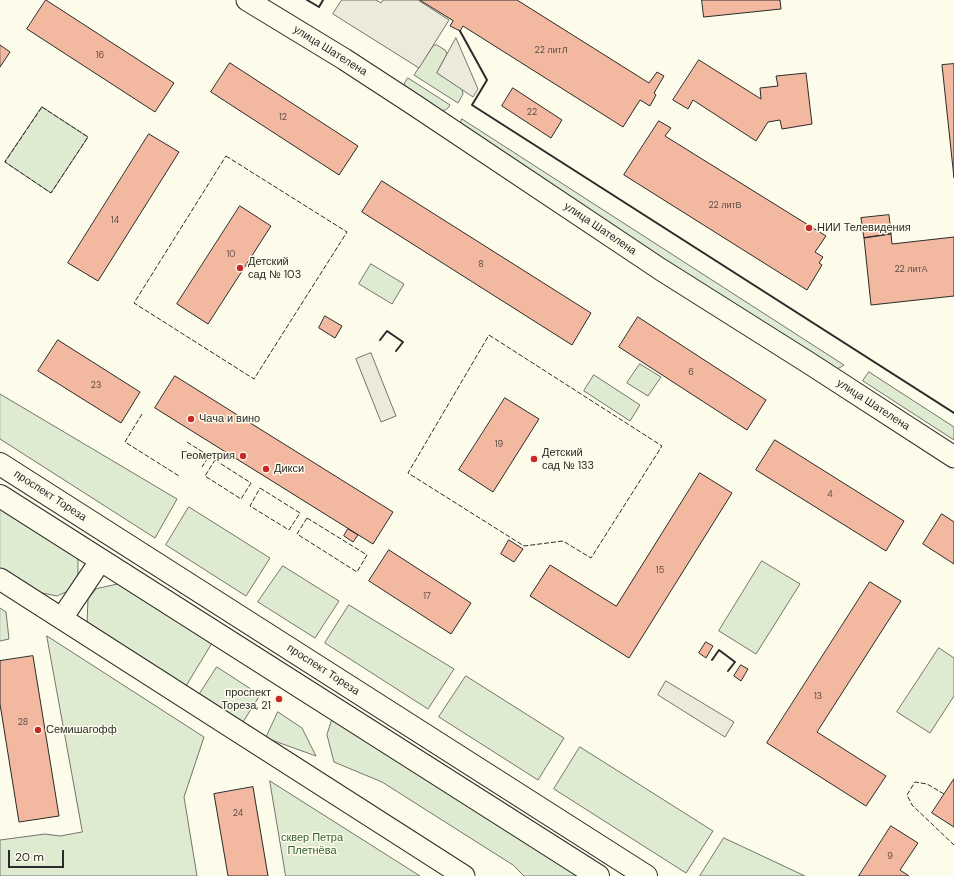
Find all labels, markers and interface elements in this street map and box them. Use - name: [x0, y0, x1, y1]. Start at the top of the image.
- street label: улица Шателена: [291, 23, 369, 79]
- house number: 22 литЛ: [534, 46, 568, 56]
- house number: 16: [96, 51, 104, 61]
- house number: 22: [527, 108, 537, 118]
- house number: 12: [279, 113, 287, 123]
- street label: улица Шателена: [561, 200, 639, 258]
- house number: 22 литВ: [708, 201, 742, 211]
- house number: 14: [111, 216, 119, 226]
- place label: НИИ Телевидения: [817, 221, 911, 235]
- marker: НИИ Телевидения: [804, 223, 814, 233]
- house number: 10: [227, 250, 235, 260]
- place label: Детский сад № 103: [248, 255, 301, 281]
- house number: 8: [478, 260, 484, 270]
- marker: Детский сад № 103: [235, 263, 245, 273]
- house number: 22 литА: [894, 265, 928, 275]
- house number: 6: [688, 368, 694, 378]
- street label: улица Шателена: [834, 376, 912, 434]
- house number: 23: [91, 381, 101, 391]
- place label: Чача и вино: [199, 412, 260, 426]
- marker: Чача и вино: [186, 414, 196, 424]
- house number: 19: [495, 440, 503, 450]
- place label: Детский сад № 133: [542, 446, 594, 472]
- place label: Геометрия: [181, 449, 235, 463]
- marker: Геометрия: [238, 451, 248, 461]
- marker: Детский сад № 133: [529, 454, 539, 464]
- place label: Дикси: [274, 462, 304, 476]
- marker: Дикси: [261, 464, 271, 474]
- street label: проспект Тореза: [11, 468, 89, 524]
- house number: 4: [827, 490, 833, 500]
- house number: 15: [656, 566, 664, 576]
- house number: 17: [423, 592, 431, 602]
- street label: проспект Тореза: [284, 642, 362, 698]
- place label: проспект Тореза, 21: [221, 686, 271, 712]
- house number: 13: [814, 692, 822, 702]
- marker: проспект Тореза, 21: [274, 694, 284, 704]
- house number: 28: [18, 718, 28, 728]
- place label: Семишагофф: [46, 723, 117, 737]
- marker: Семишагофф: [33, 725, 43, 735]
- house number: 24: [233, 809, 243, 819]
- park label: сквер Петра Плетнёва: [281, 831, 343, 857]
- scale bar: [10, 842, 66, 868]
- text: 20 m: [15, 849, 44, 865]
- house number: 9: [887, 852, 893, 862]

